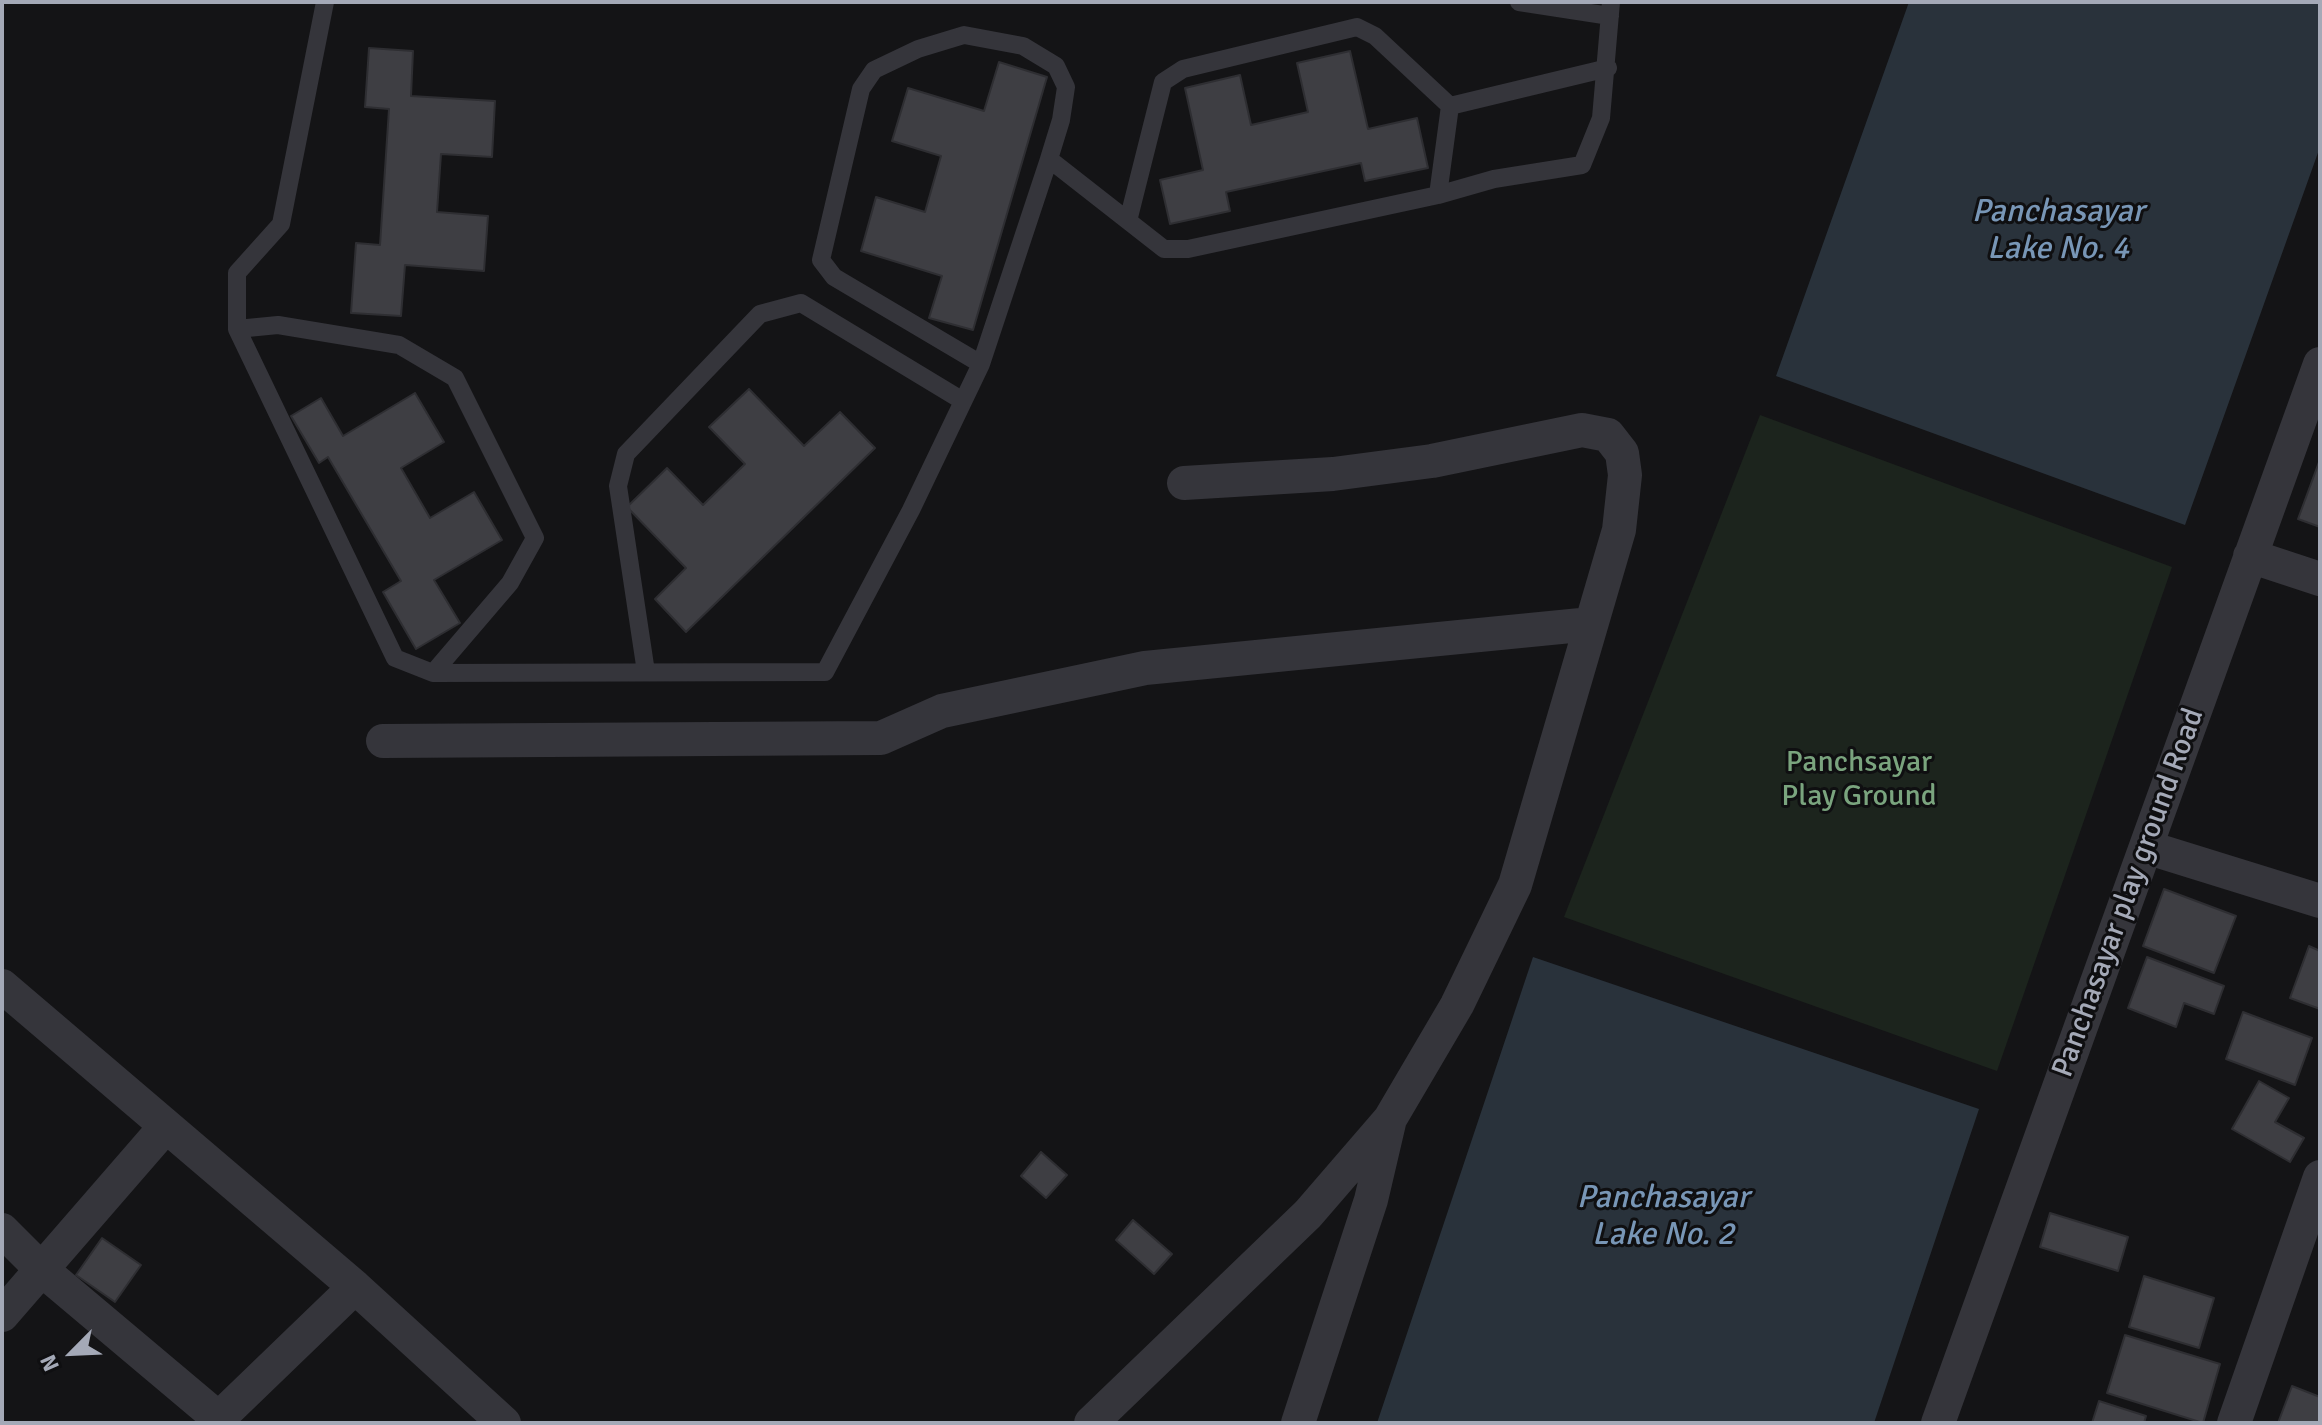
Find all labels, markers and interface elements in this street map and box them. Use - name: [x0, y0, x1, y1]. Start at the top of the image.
- water label: Panchasayar Lake No. 4: [1972, 194, 2144, 269]
- street label: Panchasayar play ground Road: [2045, 704, 2213, 1082]
- park label: Panchsayar Play Ground: [1781, 745, 1937, 816]
- water label: Panchasayar Lake No. 2: [1577, 1180, 1749, 1255]
- north arrow: [32, 1313, 112, 1393]
- text: N: [34, 1350, 65, 1375]

